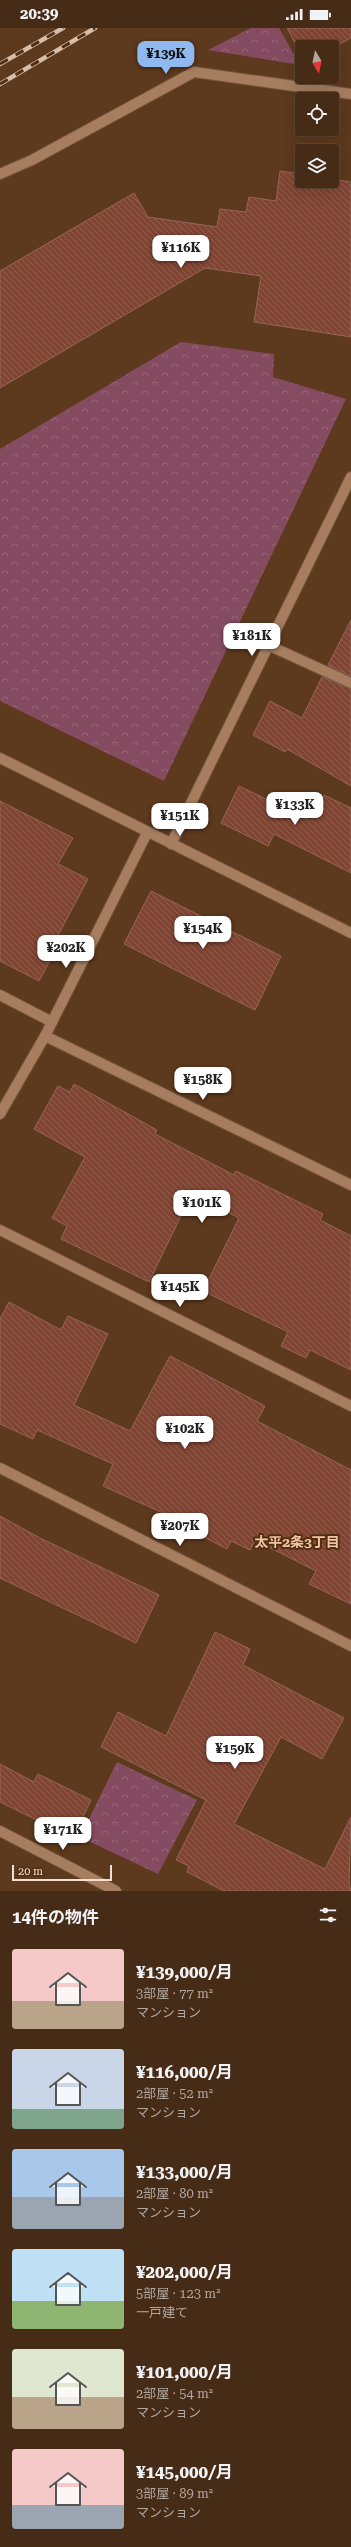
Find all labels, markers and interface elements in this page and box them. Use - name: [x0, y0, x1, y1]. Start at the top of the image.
- text: 20:39: [20, 5, 58, 23]
- north arrow: [295, 40, 339, 84]
- map controls: [295, 40, 339, 188]
- pin: ¥139K: [138, 41, 194, 75]
- text: ¥139K: [146, 46, 186, 61]
- button: locate: [295, 92, 339, 136]
- button: layers: [295, 144, 339, 188]
- pin: ¥116K: [153, 235, 209, 269]
- text: ¥116K: [161, 240, 201, 255]
- pin: ¥181K: [224, 623, 280, 657]
- text: ¥181K: [232, 628, 272, 643]
- pin: ¥133K: [267, 792, 323, 826]
- text: ¥133K: [275, 797, 315, 812]
- pin: ¥151K: [152, 803, 208, 837]
- text: ¥151K: [160, 808, 200, 823]
- pin: ¥154K: [175, 916, 231, 950]
- text: ¥154K: [183, 921, 223, 936]
- pin: ¥202K: [38, 935, 94, 969]
- text: ¥202K: [46, 940, 86, 955]
- pin: ¥158K: [175, 1067, 231, 1101]
- text: ¥158K: [183, 1072, 223, 1087]
- pin: ¥101K: [174, 1190, 230, 1224]
- text: ¥101K: [182, 1195, 222, 1210]
- pin: ¥145K: [152, 1274, 208, 1308]
- text: ¥145K: [160, 1279, 200, 1294]
- pin: ¥102K: [157, 1416, 213, 1450]
- text: ¥102K: [165, 1421, 205, 1436]
- pin: ¥207K: [152, 1513, 208, 1547]
- text: ¥207K: [160, 1518, 200, 1533]
- district label: 太平2条3丁目: [254, 1534, 340, 1550]
- pin: ¥159K: [207, 1736, 263, 1770]
- text: ¥159K: [215, 1741, 255, 1756]
- pin: ¥171K: [35, 1817, 91, 1851]
- text: ¥171K: [43, 1822, 83, 1837]
- scale bar: [12, 1863, 112, 1882]
- text: 20 m: [18, 1865, 43, 1878]
- icon: filters: [317, 1904, 339, 1926]
- text: 14件の物件: [12, 1907, 99, 1927]
- text: ¥139,000/月: [136, 1962, 233, 1982]
- icon: home: [44, 1965, 92, 2013]
- text: 3部屋 · 77 m²: [136, 1986, 213, 2001]
- text: マンション: [136, 2005, 201, 2020]
- text: ¥116,000/月: [136, 2062, 233, 2082]
- icon: home: [44, 2065, 92, 2113]
- text: 2部屋 · 52 m²: [136, 2086, 213, 2101]
- text: マンション: [136, 2105, 201, 2120]
- text: ¥133,000/月: [136, 2162, 233, 2182]
- icon: home: [44, 2165, 92, 2213]
- text: 2部屋 · 80 m²: [136, 2186, 213, 2201]
- text: マンション: [136, 2205, 201, 2220]
- text: ¥202,000/月: [136, 2262, 233, 2282]
- icon: home: [44, 2265, 92, 2313]
- text: 5部屋 · 123 m²: [136, 2286, 220, 2301]
- text: 一戸建て: [136, 2305, 188, 2320]
- text: ¥101,000/月: [136, 2362, 233, 2382]
- icon: home: [44, 2365, 92, 2413]
- text: 2部屋 · 54 m²: [136, 2386, 213, 2401]
- text: マンション: [136, 2405, 201, 2420]
- text: ¥145,000/月: [136, 2462, 233, 2482]
- icon: home: [44, 2465, 92, 2513]
- text: 3部屋 · 89 m²: [136, 2486, 213, 2501]
- text: マンション: [136, 2505, 201, 2520]

